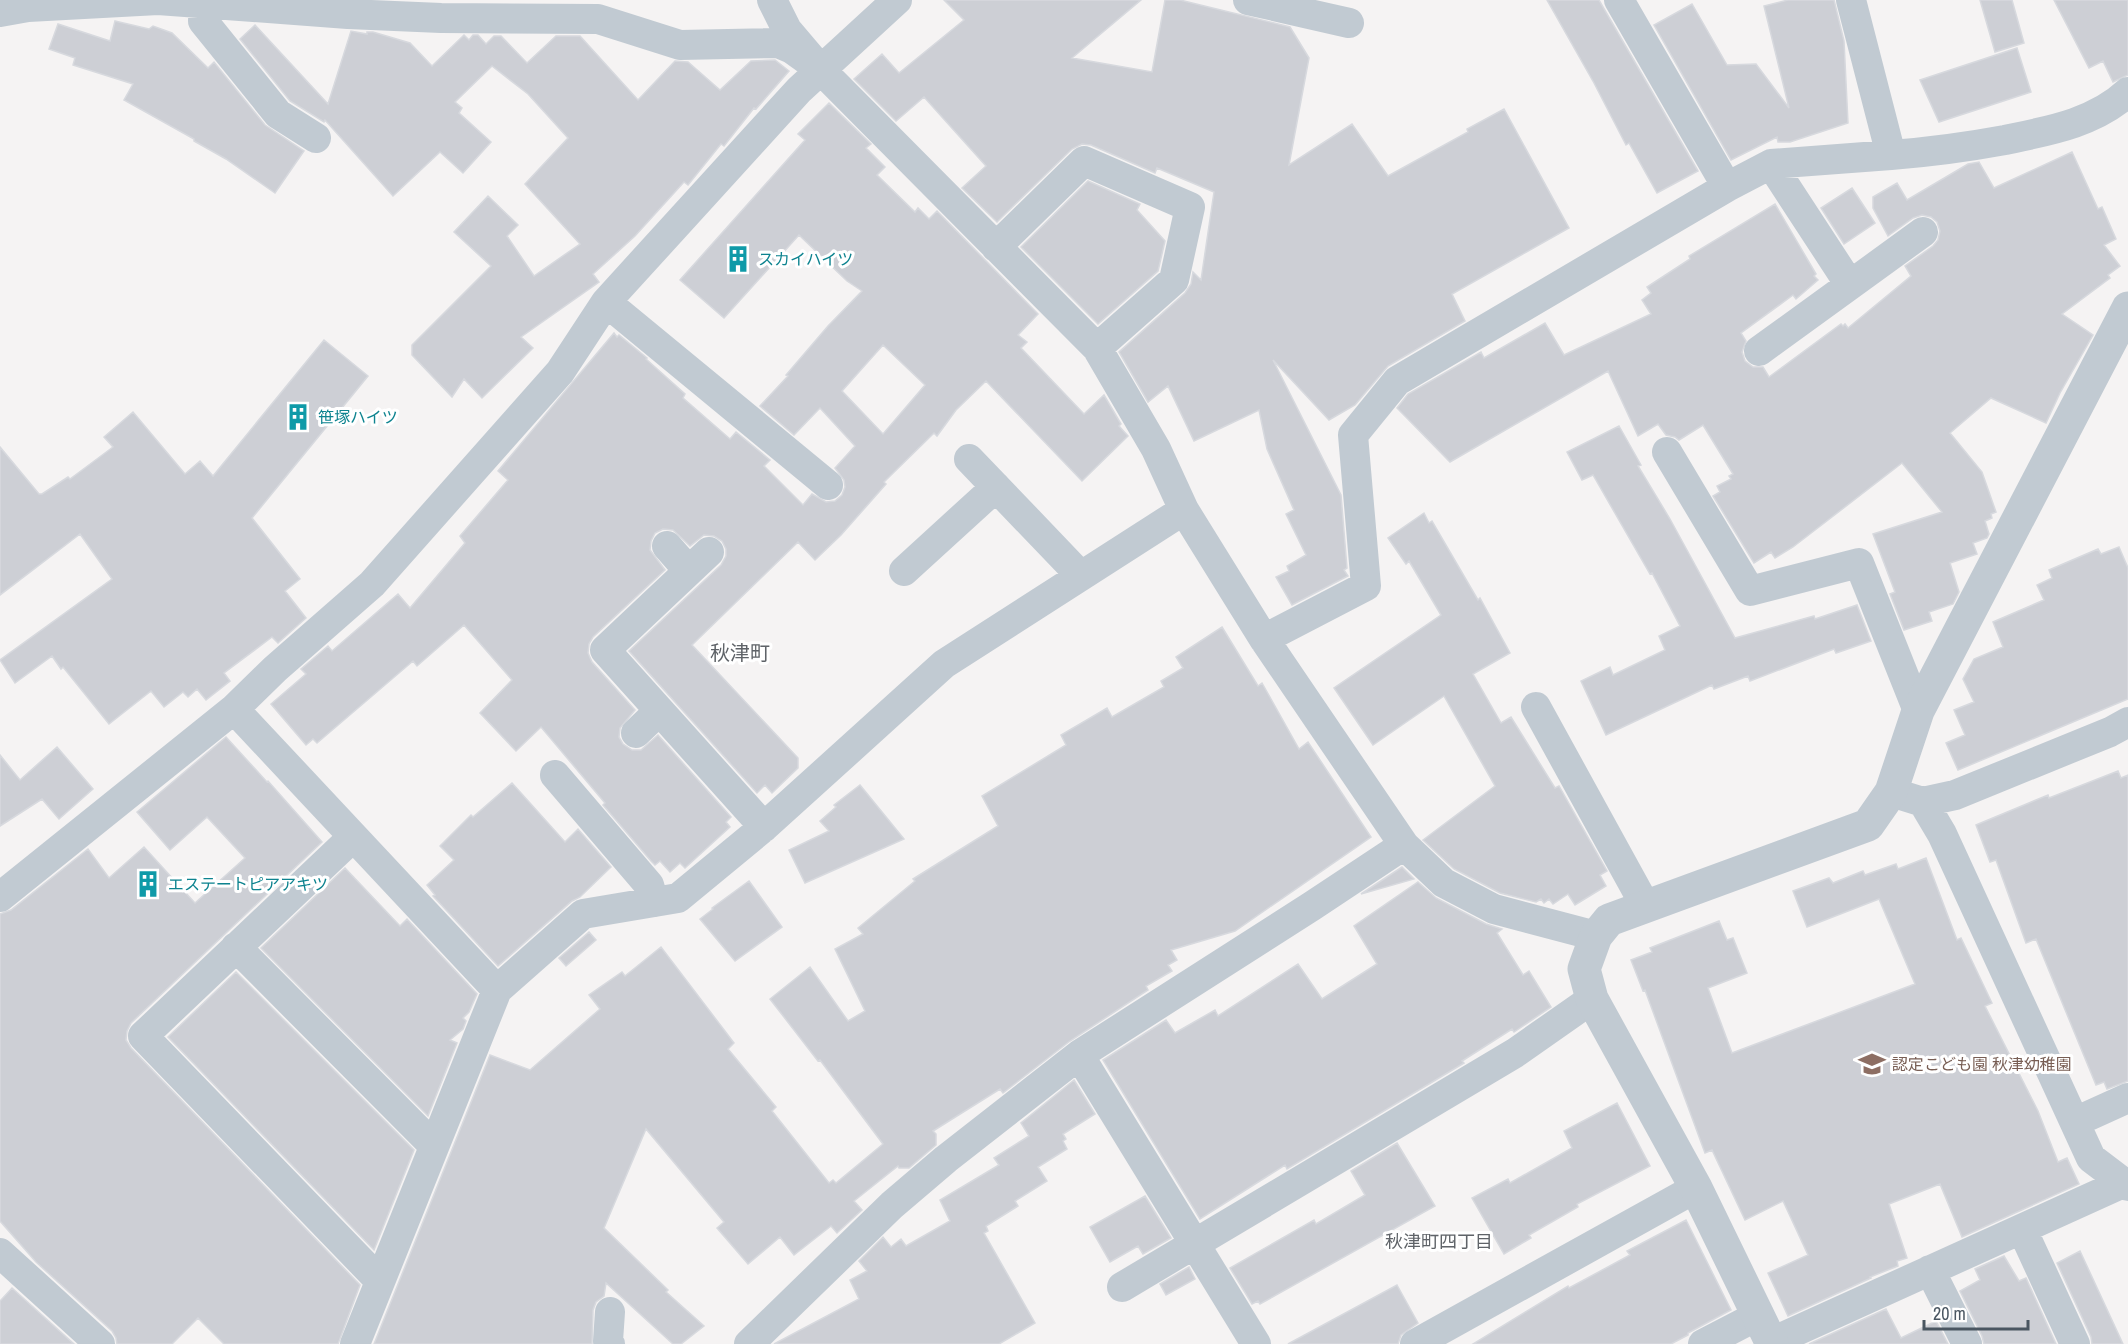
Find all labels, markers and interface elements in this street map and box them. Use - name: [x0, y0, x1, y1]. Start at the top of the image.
- building icon: スカイハイツ: [723, 244, 753, 274]
- place label: スカイハイツ: [758, 248, 853, 270]
- building icon: 笹塚ハイツ: [283, 402, 313, 432]
- place label: 笹塚ハイツ: [318, 406, 398, 428]
- district label: 秋津町: [710, 639, 770, 666]
- building icon: エステートピアアキツ: [133, 869, 163, 899]
- place label: エステートピアアキツ: [168, 873, 328, 895]
- school or university icon: 認定こども園 秋津幼稚園: [1857, 1049, 1887, 1079]
- place label: 認定こども園 秋津幼稚園: [1892, 1053, 2072, 1075]
- district label: 秋津町四丁目: [1385, 1229, 1493, 1254]
- scale bar: [1924, 1293, 2028, 1331]
- text: 20 m: [1933, 1301, 1966, 1326]

